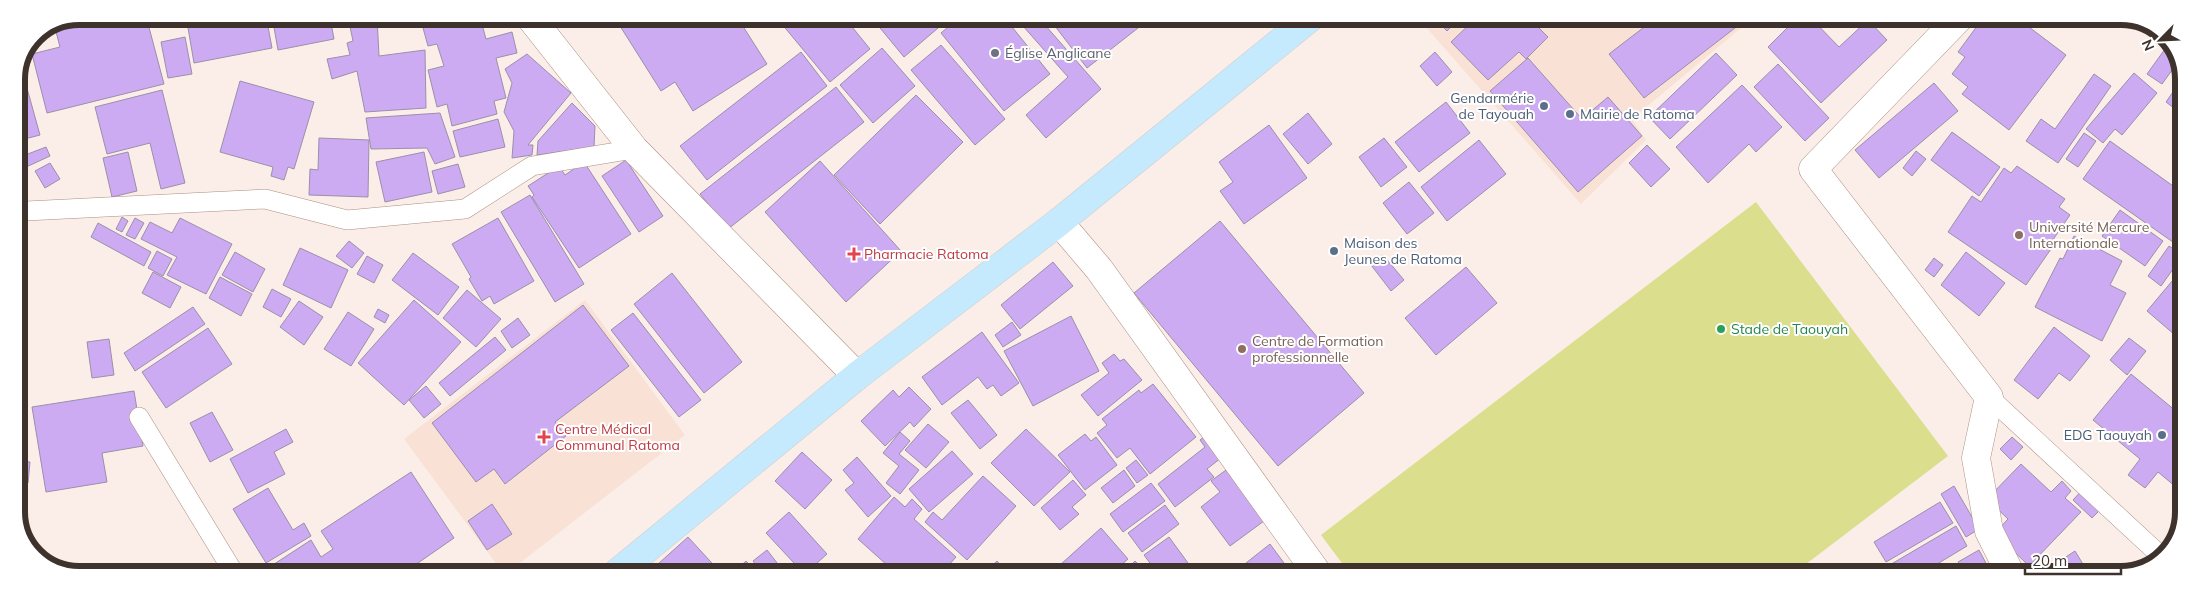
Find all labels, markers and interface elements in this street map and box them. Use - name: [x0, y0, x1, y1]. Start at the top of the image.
- north arrow: [2135, 15, 2185, 65]
- text: N: [2138, 37, 2158, 54]
- place label: Église Anglicane: [1005, 44, 1111, 62]
- marker: Église Anglicane: [989, 47, 1001, 59]
- place label: Gendarmérie de Tayouah: [1450, 89, 1534, 123]
- marker: Gendarmérie de Tayouah: [1538, 100, 1550, 112]
- place label: Mairie de Ratoma: [1580, 105, 1695, 123]
- marker: Mairie de Ratoma: [1564, 108, 1576, 120]
- place label: Université Mercure Internationale: [2029, 218, 2149, 252]
- marker: Université Mercure Internationale: [2013, 229, 2025, 241]
- place label: Maison des Jeunes de Ratoma: [1344, 234, 1462, 268]
- place label: Pharmacie Ratoma: [864, 245, 989, 263]
- marker: Maison des Jeunes de Ratoma: [1328, 245, 1340, 257]
- marker: Pharmacie Ratoma: [848, 248, 860, 260]
- place label: Stade de Taouyah: [1731, 320, 1848, 338]
- marker: Stade de Taouyah: [1715, 323, 1727, 335]
- place label: Centre de Formation professionnelle: [1252, 332, 1384, 366]
- marker: Centre de Formation professionnelle: [1236, 343, 1248, 355]
- place label: Centre Médical Communal Ratoma: [555, 420, 680, 454]
- place label: EDG Taouyah: [2064, 426, 2152, 444]
- marker: EDG Taouyah: [2156, 429, 2168, 441]
- marker: Centre Médical Communal Ratoma: [537, 430, 551, 444]
- scale bar: [2025, 544, 2121, 576]
- text: 20 m: [2032, 551, 2067, 570]

